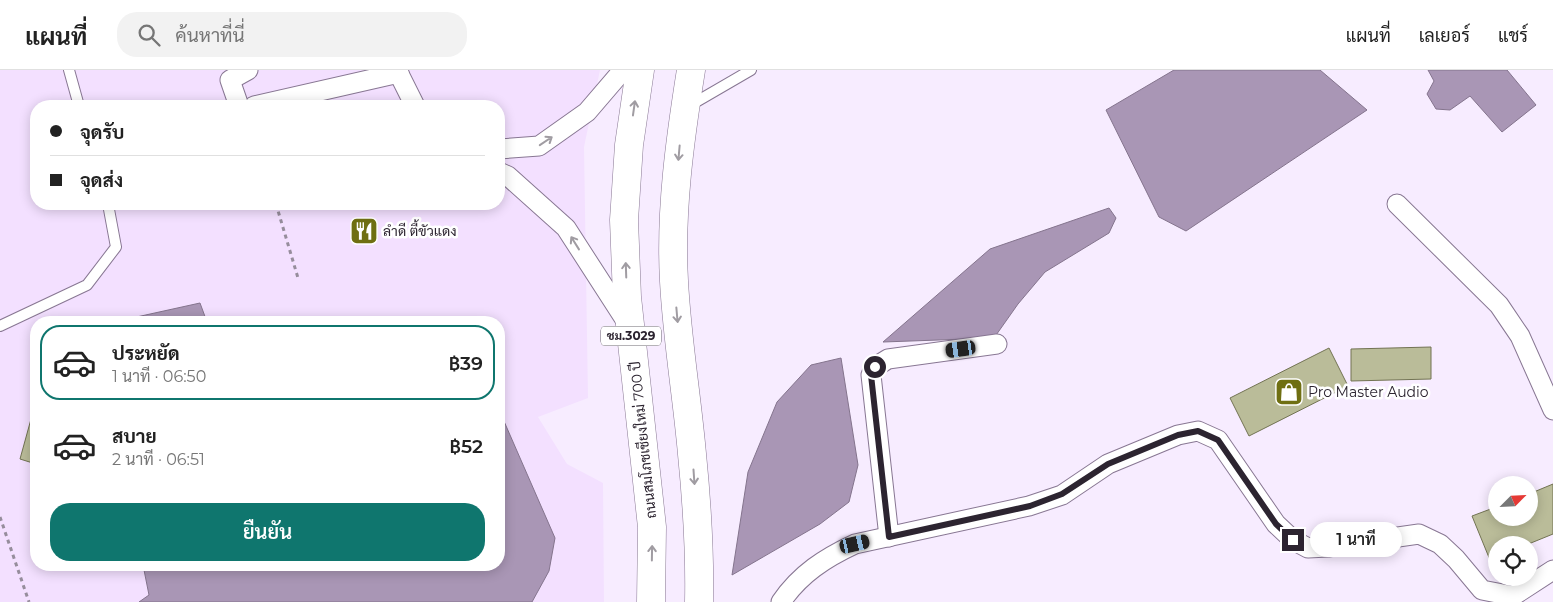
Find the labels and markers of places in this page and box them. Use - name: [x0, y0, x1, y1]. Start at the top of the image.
- restaurant icon: ลำดี ตี้ขัวแดง: [349, 216, 379, 246]
- place label: ลำดี ตี้ขัวแดง: [383, 219, 457, 240]
- shop icon: Pro Master Audio: [1274, 377, 1304, 407]
- place label: Pro Master Audio: [1308, 383, 1429, 401]

